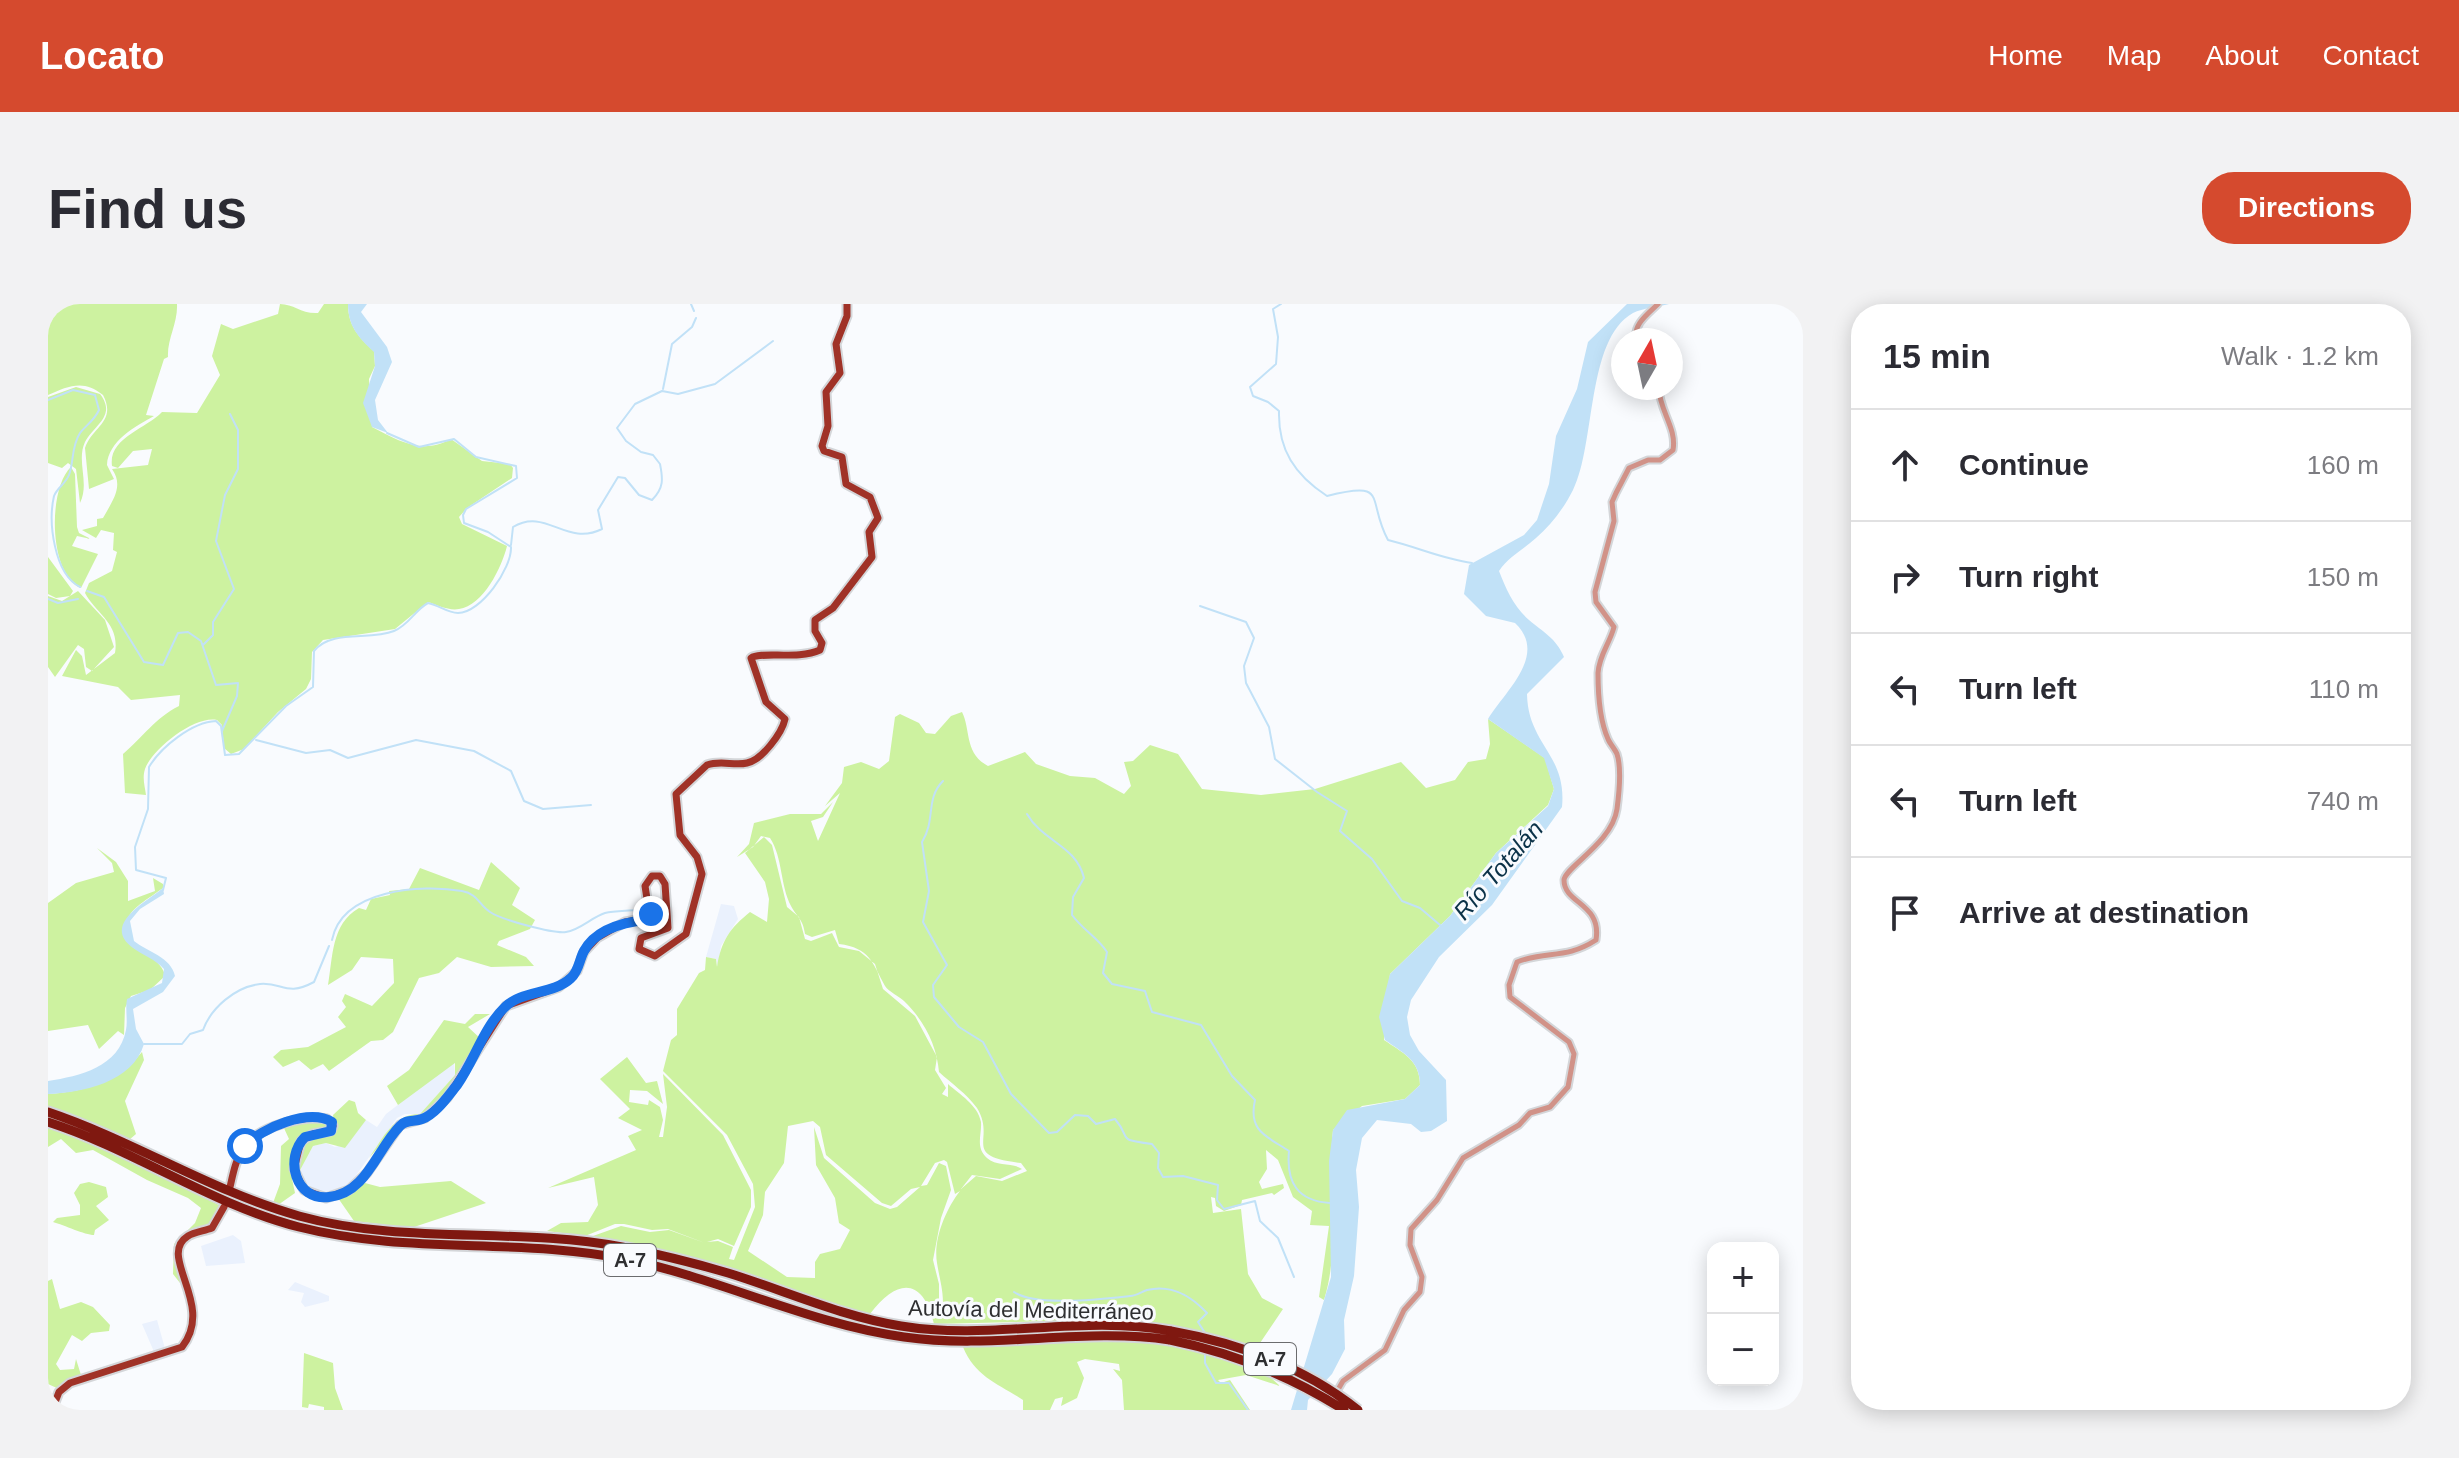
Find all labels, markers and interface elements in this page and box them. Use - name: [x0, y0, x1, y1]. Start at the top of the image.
- text: Locato: [40, 35, 165, 77]
- text: Home: [1988, 40, 2063, 71]
- text: Map: [2107, 40, 2161, 71]
- text: About: [2205, 40, 2279, 71]
- text: Contact: [2323, 40, 2419, 71]
- button: Directions: [2202, 172, 2411, 244]
- text: Find us: [48, 177, 247, 240]
- north arrow: [1611, 328, 1683, 400]
- text: 15 min: [1883, 337, 1991, 375]
- text: Walk · 1.2 km: [2221, 341, 2379, 371]
- icon: ahead: [1883, 443, 1927, 487]
- text: Continue: [1959, 448, 2089, 481]
- text: 160 m: [2307, 450, 2379, 480]
- icon: right: [1883, 555, 1927, 599]
- text: Turn right: [1959, 560, 2098, 593]
- text: 150 m: [2307, 562, 2379, 592]
- icon: left: [1883, 667, 1927, 711]
- text: Turn left: [1959, 672, 2077, 705]
- text: 110 m: [2309, 674, 2379, 704]
- icon: left: [1883, 779, 1927, 823]
- text: Turn left: [1959, 784, 2077, 817]
- text: 740 m: [2307, 786, 2379, 816]
- water label: Río Totalán: [1448, 815, 1548, 925]
- icon: arrive: [1883, 891, 1927, 935]
- route end: [633, 896, 669, 932]
- text: Arrive at destination: [1959, 896, 2249, 929]
- route start: [227, 1128, 263, 1164]
- map controls: [1707, 1242, 1779, 1386]
- button: +: [1707, 1242, 1779, 1314]
- road number: A-7: [604, 1244, 656, 1276]
- street label: Autovía del Mediterráneo: [908, 1295, 1154, 1325]
- button: −: [1707, 1314, 1779, 1386]
- road number: A-7: [1244, 1343, 1296, 1375]

